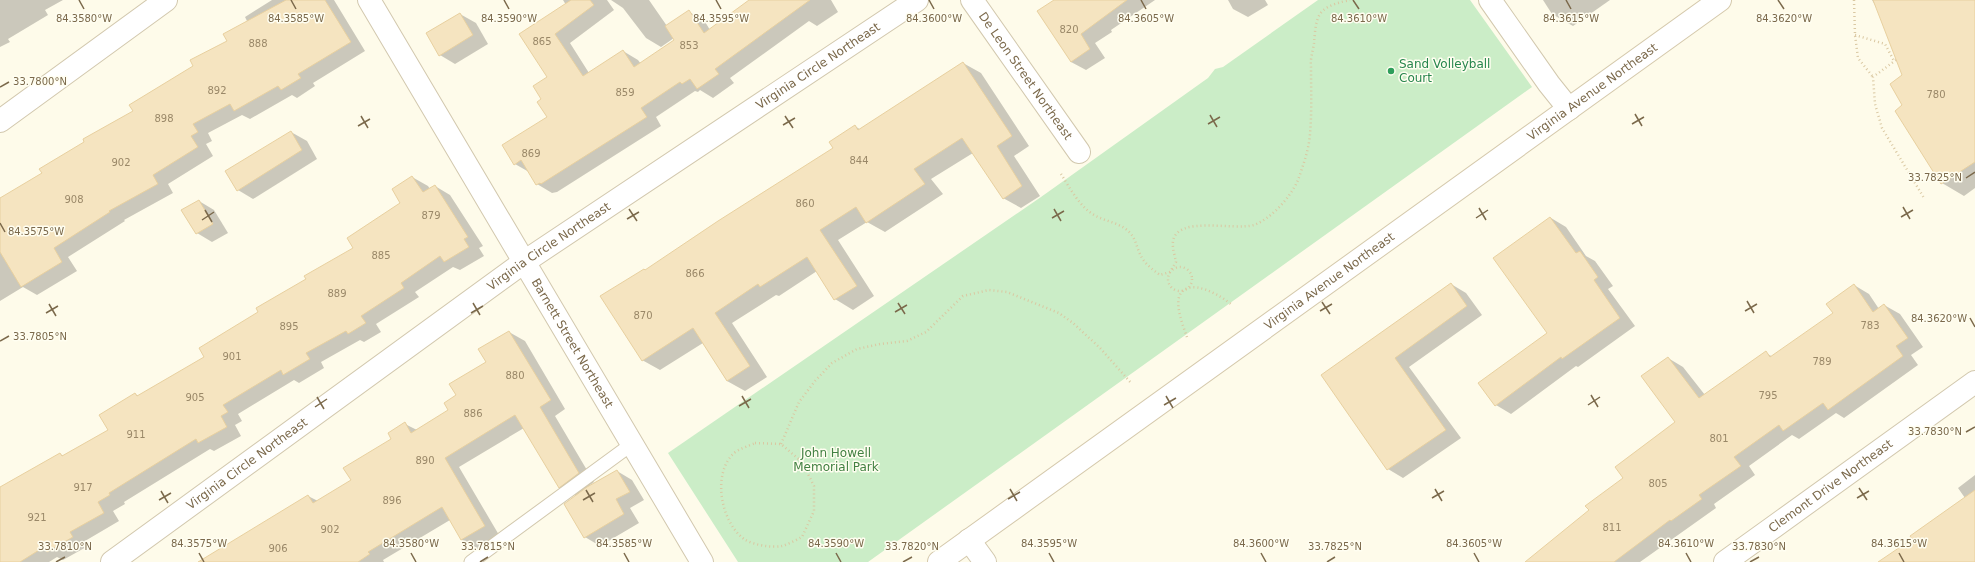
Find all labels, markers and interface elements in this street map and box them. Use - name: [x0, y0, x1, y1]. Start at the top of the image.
- street label: De Leon Street Northeast: [976, 10, 1075, 143]
- text: 84.3580°W: [56, 13, 112, 24]
- text: 84.3585°W: [268, 13, 324, 24]
- text: 84.3590°W: [481, 13, 537, 24]
- text: 84.3595°W: [693, 13, 749, 24]
- text: 84.3600°W: [906, 13, 962, 24]
- text: 84.3605°W: [1118, 13, 1174, 24]
- text: 84.3610°W: [1331, 13, 1387, 24]
- text: 84.3615°W: [1543, 13, 1599, 24]
- text: 84.3620°W: [1756, 13, 1812, 24]
- street label: Virginia Circle Northeast: [753, 20, 883, 112]
- house number: 820: [1059, 24, 1079, 35]
- house number: 865: [532, 36, 552, 47]
- house number: 888: [248, 38, 268, 49]
- house number: 853: [679, 40, 699, 51]
- street label: Virginia Avenue Northeast: [1525, 40, 1660, 143]
- place label: Sand Volleyball Court: [1399, 57, 1490, 85]
- marker: Sand Volleyball Court: [1386, 66, 1396, 76]
- text: 33.7800°N: [13, 76, 67, 87]
- house number: 892: [207, 85, 227, 96]
- house number: 859: [615, 87, 635, 98]
- house number: 780: [1926, 89, 1946, 100]
- house number: 898: [154, 113, 174, 124]
- house number: 869: [521, 148, 541, 159]
- house number: 844: [849, 155, 869, 166]
- house number: 902: [111, 157, 131, 168]
- text: 33.7825°N: [1908, 172, 1962, 183]
- house number: 908: [64, 194, 84, 205]
- house number: 860: [795, 198, 815, 209]
- street label: Virginia Circle Northeast: [485, 199, 613, 293]
- house number: 879: [421, 210, 441, 221]
- text: 84.3575°W: [8, 226, 64, 237]
- street label: Virginia Avenue Northeast: [1262, 229, 1397, 333]
- house number: 885: [371, 250, 391, 261]
- house number: 866: [685, 268, 705, 279]
- street label: Barnett Street Northeast: [529, 276, 616, 411]
- house number: 889: [327, 288, 347, 299]
- house number: 870: [633, 310, 653, 321]
- text: 84.3620°W: [1911, 313, 1967, 324]
- house number: 783: [1860, 320, 1880, 331]
- house number: 895: [279, 321, 299, 332]
- text: 33.7805°N: [13, 331, 67, 342]
- house number: 901: [222, 351, 242, 362]
- house number: 789: [1812, 356, 1832, 367]
- house number: 880: [505, 370, 525, 381]
- house number: 795: [1758, 390, 1778, 401]
- house number: 905: [185, 392, 205, 403]
- house number: 886: [463, 408, 483, 419]
- street label: Virginia Circle Northeast: [184, 415, 310, 512]
- text: 33.7830°N: [1908, 426, 1962, 437]
- house number: 911: [126, 429, 146, 440]
- house number: 801: [1709, 433, 1729, 444]
- street label: Clemont Drive Northeast: [1766, 437, 1895, 535]
- park label: John Howell Memorial Park: [793, 446, 879, 474]
- house number: 890: [415, 455, 435, 466]
- house number: 805: [1648, 478, 1668, 489]
- house number: 917: [73, 482, 93, 493]
- house number: 896: [382, 495, 402, 506]
- house number: 921: [27, 512, 47, 523]
- house number: 811: [1602, 522, 1622, 533]
- house number: 902: [320, 524, 340, 535]
- text: 84.3575°W: [171, 538, 227, 549]
- text: 84.3580°W: [383, 538, 439, 549]
- text: 84.3585°W: [596, 538, 652, 549]
- text: 84.3590°W: [808, 538, 864, 549]
- text: 84.3595°W: [1021, 538, 1077, 549]
- text: 84.3600°W: [1233, 538, 1289, 549]
- text: 84.3605°W: [1446, 538, 1502, 549]
- text: 84.3610°W: [1658, 538, 1714, 549]
- text: 84.3615°W: [1871, 538, 1927, 549]
- text: 33.7810°N: [38, 541, 92, 552]
- text: 33.7815°N: [461, 541, 515, 552]
- text: 33.7820°N: [885, 541, 939, 552]
- text: 33.7825°N: [1308, 541, 1362, 552]
- text: 33.7830°N: [1732, 541, 1786, 552]
- house number: 906: [268, 543, 288, 554]

